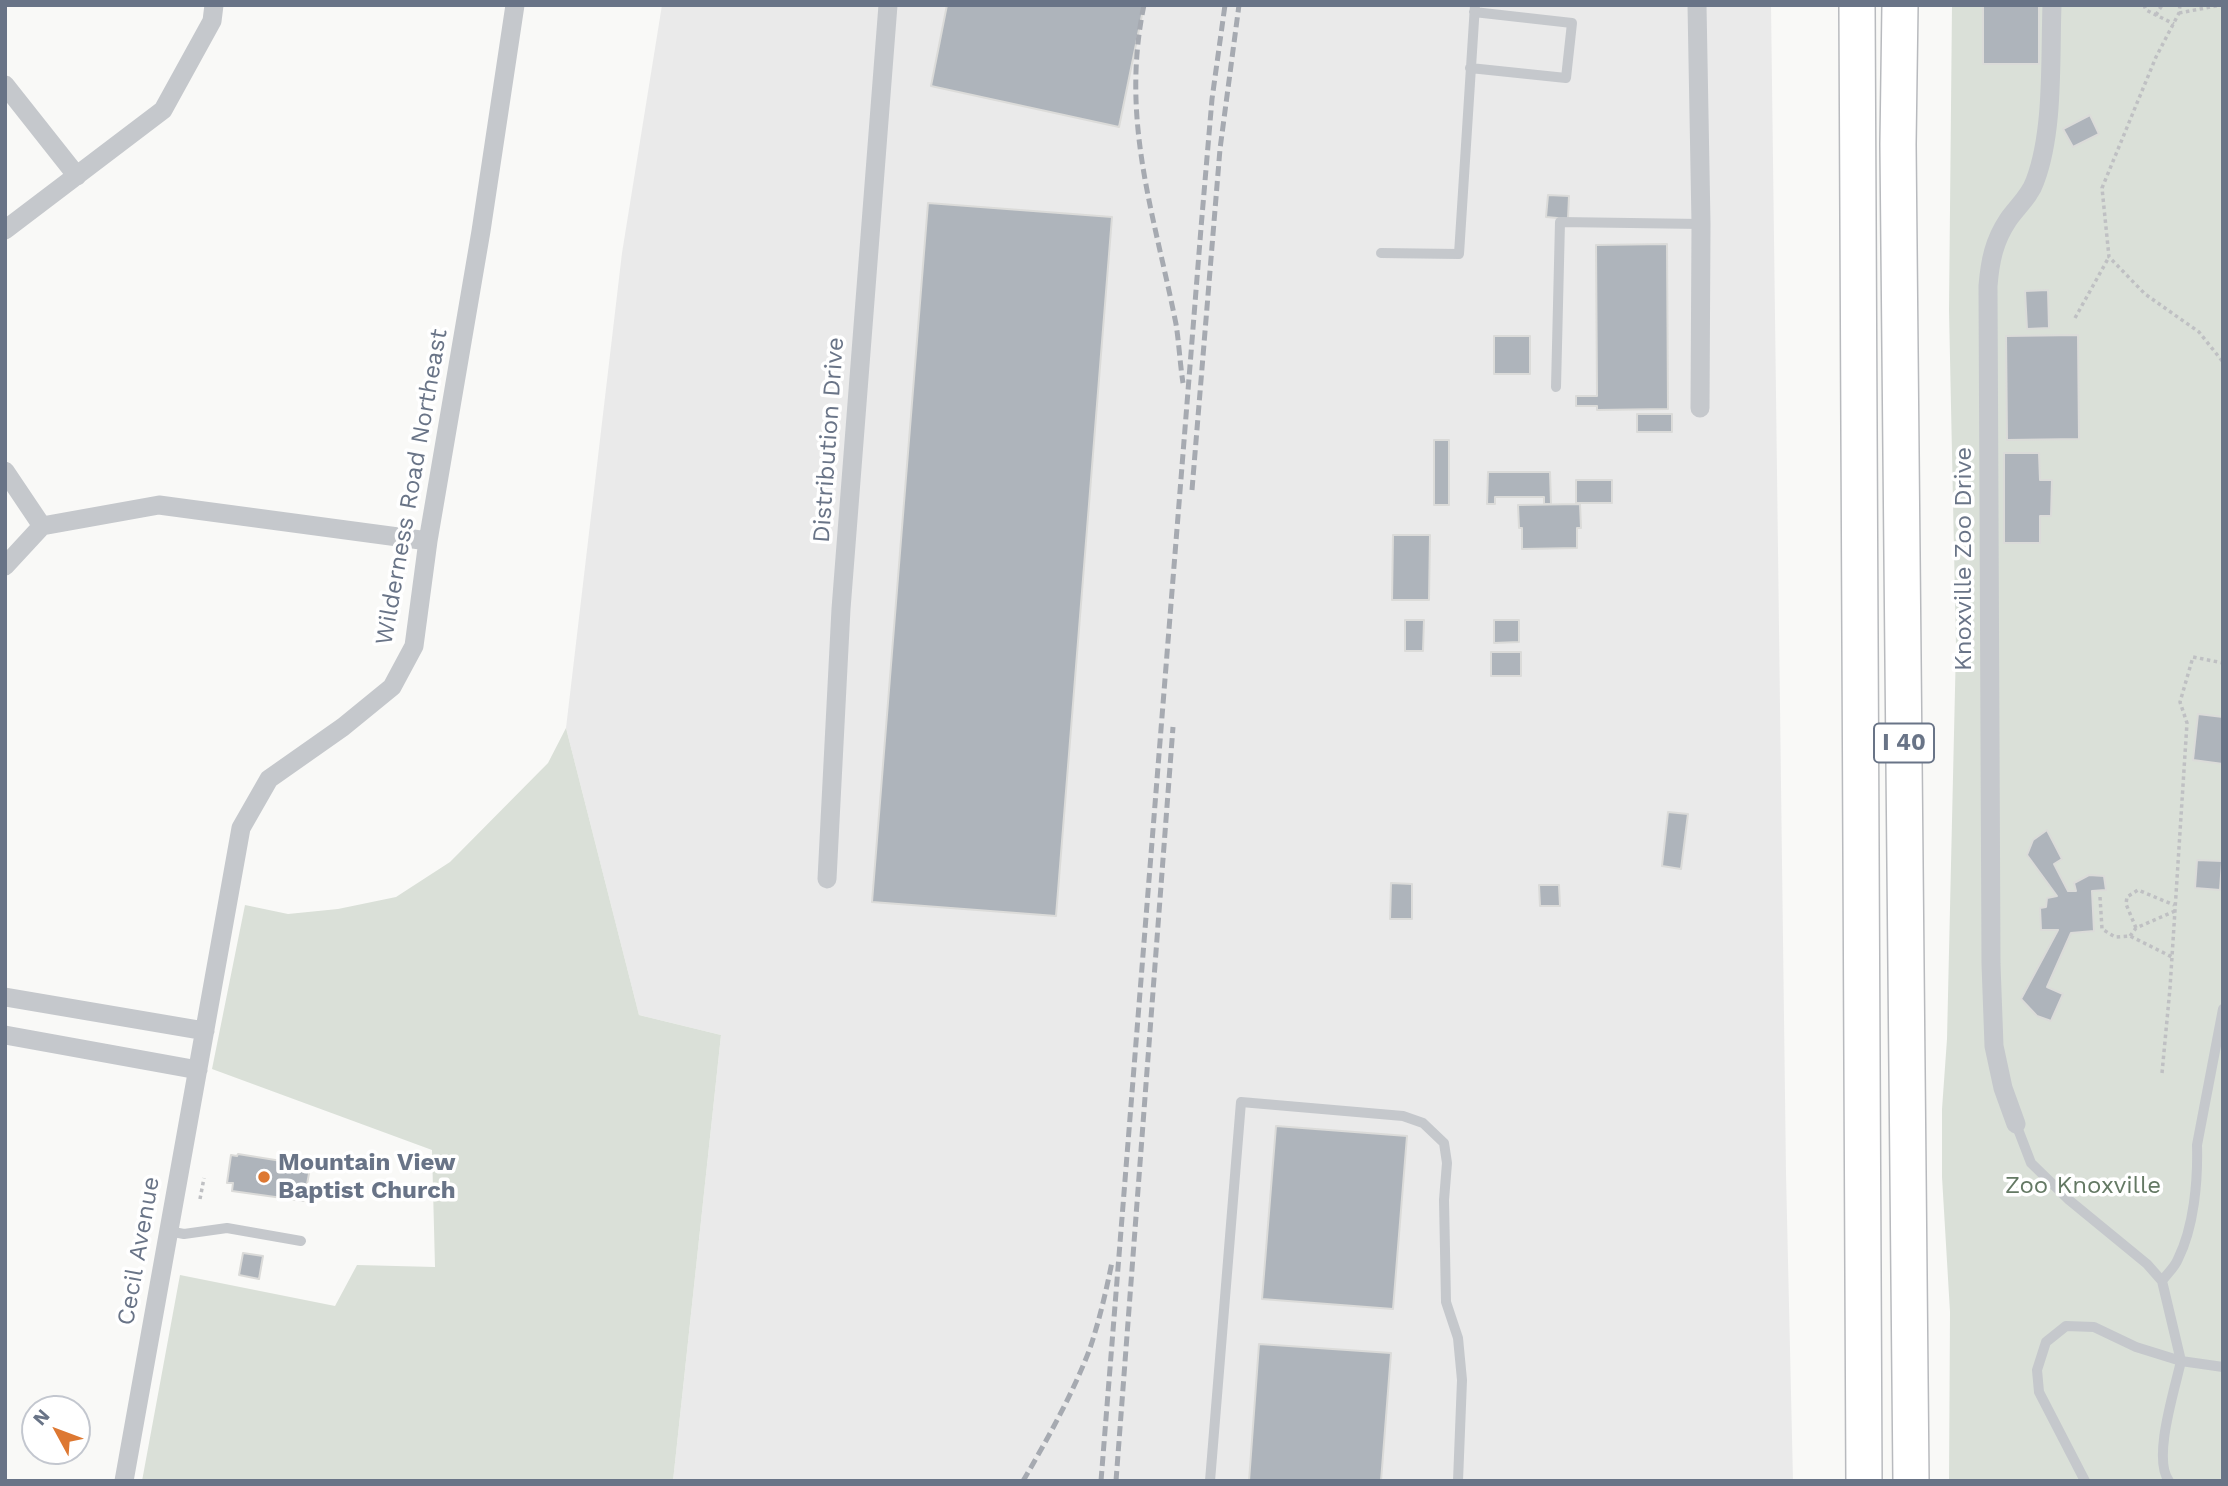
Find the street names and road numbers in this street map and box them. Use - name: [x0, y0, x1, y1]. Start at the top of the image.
- street label: Wilderness Road Northeast: [370, 327, 454, 647]
- street label: Distribution Drive: [807, 336, 851, 544]
- street label: Knoxville Zoo Drive: [1950, 447, 1978, 671]
- road number: I 40: [1874, 723, 1934, 762]
- street label: Cecil Avenue: [112, 1174, 166, 1328]

